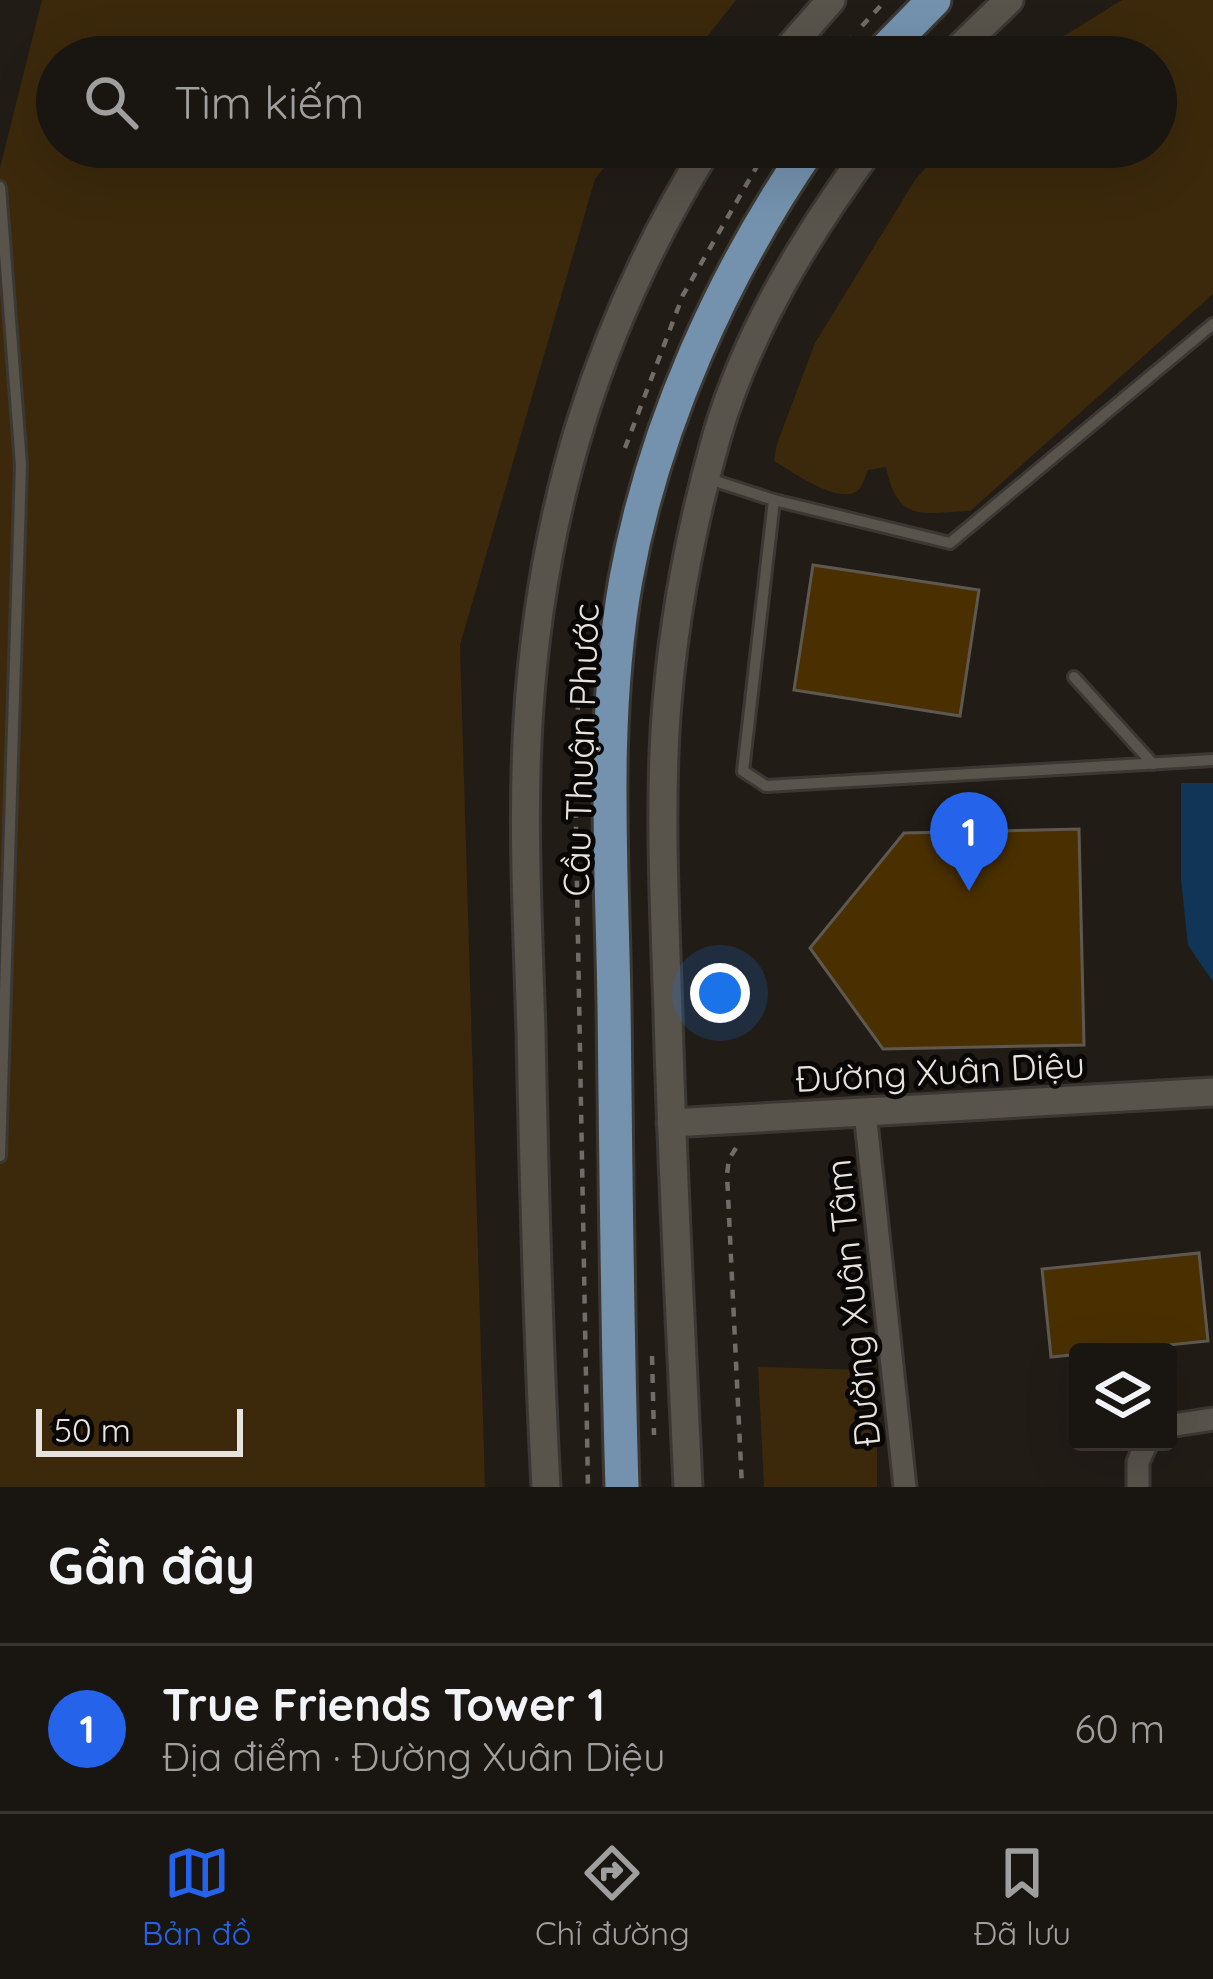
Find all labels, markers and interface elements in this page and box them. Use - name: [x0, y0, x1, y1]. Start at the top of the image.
- search box: [36, 36, 1177, 168]
- icon: search: [78, 69, 144, 135]
- text: Tìm kiếm: [174, 74, 364, 130]
- street label: Cầu Thuận Phước: [552, 603, 608, 897]
- pin: 1: [930, 792, 1008, 891]
- your location: [690, 963, 750, 1023]
- street label: Đường Xuân Diệu: [794, 1041, 1086, 1101]
- street label: Đường Xuân Tâm: [815, 1157, 889, 1449]
- map controls: [1069, 1343, 1177, 1451]
- button: layers: [1069, 1343, 1177, 1451]
- scale bar: [36, 1403, 243, 1456]
- text: 50 m: [54, 1409, 131, 1450]
- text: Gần đây: [48, 1533, 255, 1597]
- text: True Friends Tower 1: [162, 1676, 605, 1732]
- text: 1: [79, 1704, 95, 1753]
- text: 60 m: [1075, 1704, 1165, 1753]
- text: Địa điểm · Đường Xuân Diệu: [162, 1732, 665, 1781]
- tab: Bản đồ: [142, 1840, 251, 1953]
- tab: Chỉ đường: [535, 1840, 690, 1953]
- tab: Đã lưu: [973, 1840, 1071, 1953]

